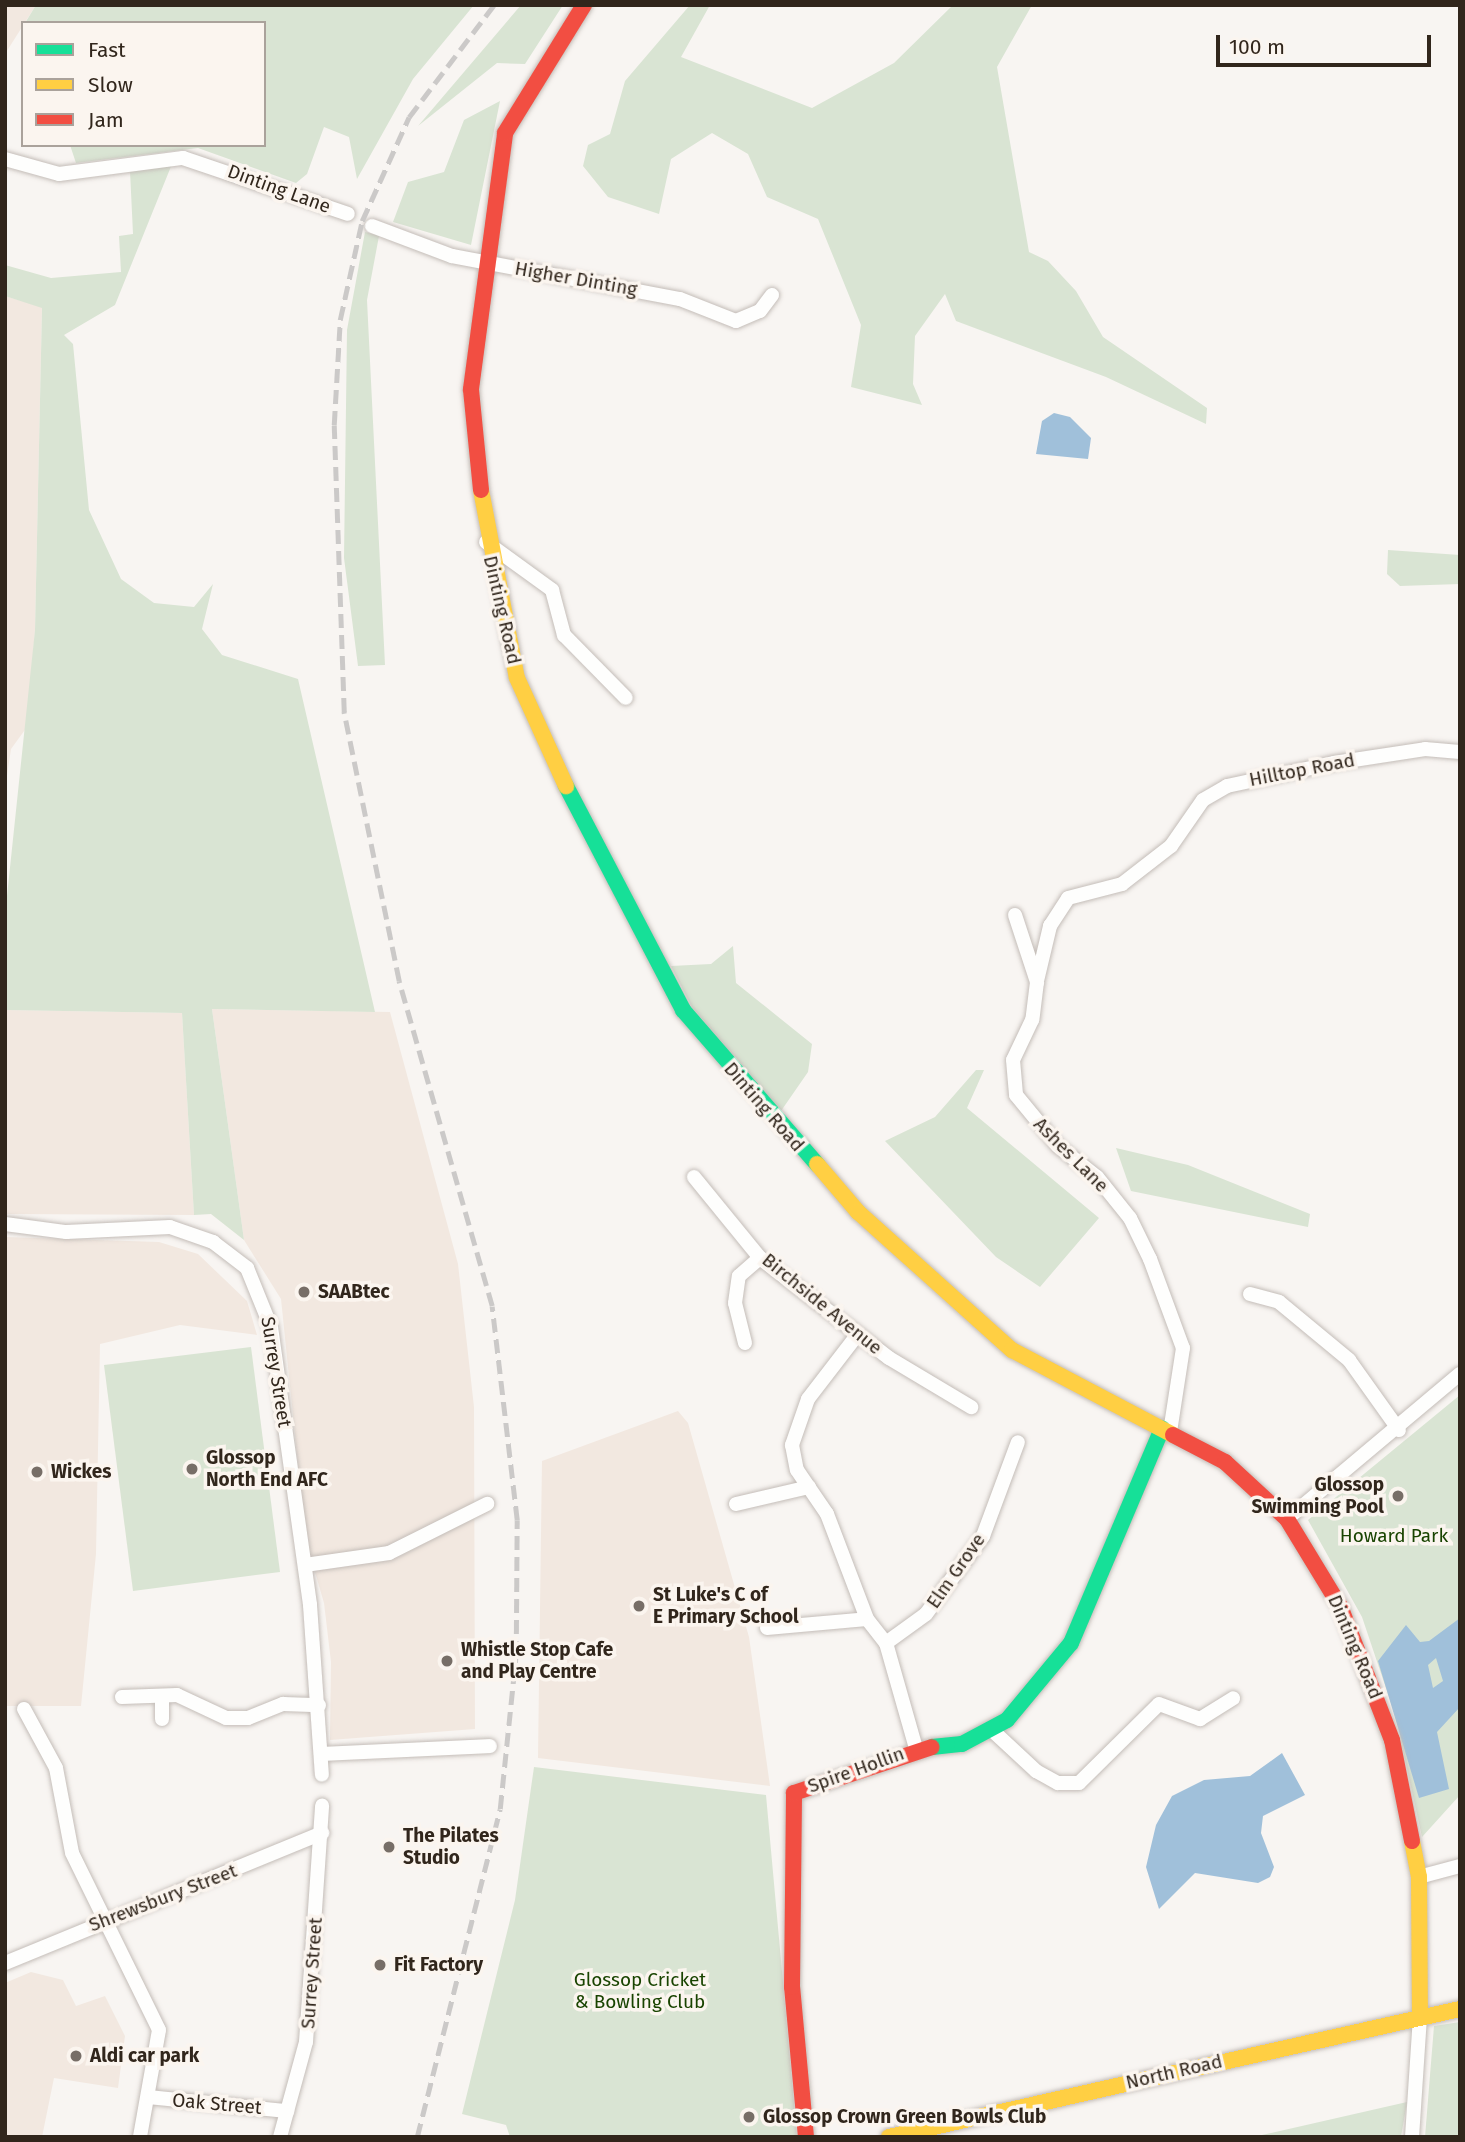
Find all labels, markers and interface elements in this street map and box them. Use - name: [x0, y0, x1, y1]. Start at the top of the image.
- legend: [21, 21, 266, 147]
- scale bar: [1220, 21, 1435, 65]
- text: 100 m: [1229, 34, 1285, 60]
- text: Fast: [88, 37, 126, 63]
- text: Slow: [88, 72, 133, 98]
- text: Jam: [88, 107, 124, 133]
- street label: Dinting Lane: [224, 160, 334, 218]
- street label: Higher Dinting: [513, 257, 639, 301]
- street label: Dinting Road: [478, 553, 526, 667]
- street label: Hilltop Road: [1247, 749, 1357, 791]
- street label: Dinting Road: [719, 1058, 809, 1156]
- street label: Ashes Lane: [1029, 1113, 1113, 1197]
- street label: Birchside Avenue: [757, 1249, 887, 1359]
- place label: SAABtec: [318, 1281, 389, 1303]
- marker: SAABtec: [296, 1284, 312, 1300]
- street label: Surrey Street: [256, 1315, 296, 1429]
- place label: Glossop North End AFC: [206, 1447, 328, 1491]
- place label: Wickes: [51, 1461, 111, 1483]
- marker: Glossop North End AFC: [184, 1461, 200, 1477]
- marker: Wickes: [29, 1464, 45, 1480]
- place label: Glossop Swimming Pool: [1251, 1474, 1384, 1518]
- marker: Glossop Swimming Pool: [1390, 1488, 1406, 1504]
- park label: Howard Park: [1340, 1525, 1448, 1547]
- street label: Elm Grove: [922, 1529, 990, 1613]
- place label: St Luke's C of E Primary School: [653, 1584, 799, 1628]
- street label: Dinting Road: [1323, 1592, 1387, 1702]
- marker: St Luke's C of E Primary School: [631, 1598, 647, 1614]
- place label: Whistle Stop Cafe and Play Centre: [461, 1639, 613, 1683]
- marker: Whistle Stop Cafe and Play Centre: [439, 1653, 455, 1669]
- street label: Spire Hollin: [805, 1742, 907, 1798]
- place label: The Pilates Studio: [403, 1825, 499, 1869]
- marker: The Pilates Studio: [381, 1839, 397, 1855]
- street label: Shrewsbury Street: [86, 1859, 240, 1937]
- street label: Surrey Street: [297, 1916, 327, 2030]
- place label: Fit Factory: [394, 1954, 483, 1976]
- marker: Fit Factory: [372, 1957, 388, 1973]
- park label: Glossop Cricket & Bowling Club: [574, 1969, 706, 2013]
- place label: Aldi car park: [90, 2045, 199, 2067]
- marker: Aldi car park: [68, 2048, 84, 2064]
- street label: North Road: [1124, 2050, 1224, 2094]
- street label: Oak Street: [171, 2089, 263, 2119]
- place label: Glossop Crown Green Bowls Club: [763, 2106, 1046, 2128]
- marker: Glossop Crown Green Bowls Club: [741, 2109, 757, 2125]

